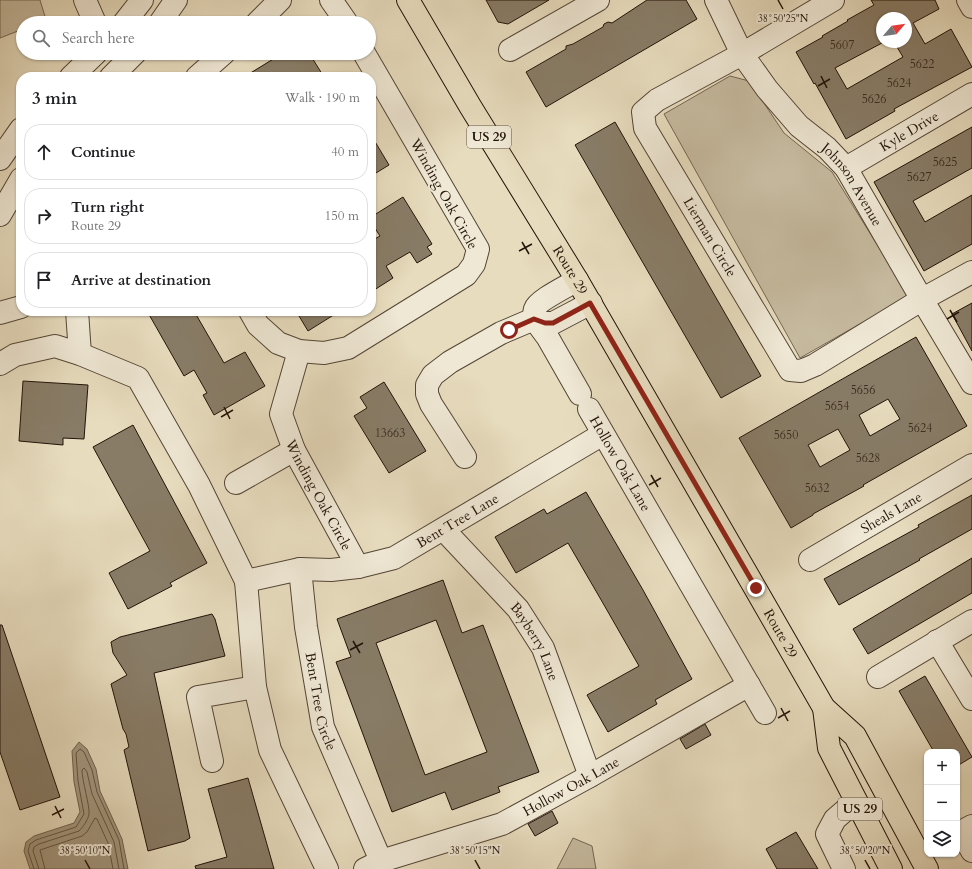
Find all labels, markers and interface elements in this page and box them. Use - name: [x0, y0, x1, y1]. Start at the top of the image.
- text: 38°50'25"N: [758, 12, 809, 26]
- north arrow: [876, 12, 912, 48]
- search box: [16, 16, 376, 60]
- icon: search: [30, 27, 52, 49]
- text: Search here: [62, 28, 135, 48]
- house number: 5607: [830, 37, 854, 53]
- house number: 5622: [910, 56, 934, 72]
- house number: 5624: [887, 75, 911, 91]
- text: 3 min: [32, 87, 77, 110]
- text: Walk · 190 m: [285, 89, 360, 107]
- house number: 5626: [862, 91, 886, 107]
- street label: Kyle Drive: [876, 106, 942, 156]
- road number: US 29: [467, 126, 511, 148]
- street label: Winding Oak Circle: [405, 134, 482, 253]
- street label: Johnson Avenue: [816, 137, 887, 230]
- icon: ahead: [33, 141, 55, 163]
- text: Continue: [71, 142, 136, 162]
- text: 40 m: [331, 143, 359, 161]
- house number: 5625: [933, 154, 957, 170]
- house number: 5627: [907, 169, 931, 185]
- street label: Lierman Circle: [679, 194, 741, 280]
- text: Turn right: [71, 197, 144, 217]
- icon: right: [33, 205, 55, 227]
- text: 150 m: [325, 207, 359, 225]
- text: Route 29: [71, 217, 121, 235]
- street label: Route 29: [548, 242, 593, 298]
- icon: arrive: [33, 269, 55, 291]
- text: Arrive at destination: [71, 270, 211, 290]
- route start: [500, 321, 518, 339]
- house number: 5656: [851, 382, 875, 398]
- house number: 5654: [825, 398, 849, 414]
- street label: Hollow Oak Lane: [585, 412, 656, 515]
- house number: 5624: [908, 420, 932, 436]
- house number: 13663: [375, 425, 405, 441]
- house number: 5650: [774, 427, 798, 443]
- street label: Winding Oak Circle: [281, 436, 357, 554]
- house number: 5628: [856, 450, 880, 466]
- house number: 5632: [805, 480, 829, 496]
- street label: Sheals Lane: [857, 487, 925, 538]
- street label: Bent Tree Lane: [413, 489, 502, 552]
- route end: [747, 579, 765, 597]
- street label: Bayberry Lane: [506, 598, 564, 683]
- street label: Route 29: [759, 605, 803, 661]
- street label: Bent Tree Circle: [301, 651, 341, 753]
- map controls: [924, 749, 960, 857]
- button: +: [924, 749, 960, 785]
- street label: Hollow Oak Lane: [519, 752, 622, 820]
- button: −: [924, 785, 960, 821]
- road number: US 29: [838, 798, 882, 820]
- button: layers: [924, 821, 960, 857]
- text: 38°50'10"N: [60, 844, 111, 858]
- text: 38°50'15"N: [450, 844, 501, 858]
- text: 38°50'20"N: [840, 844, 891, 858]

